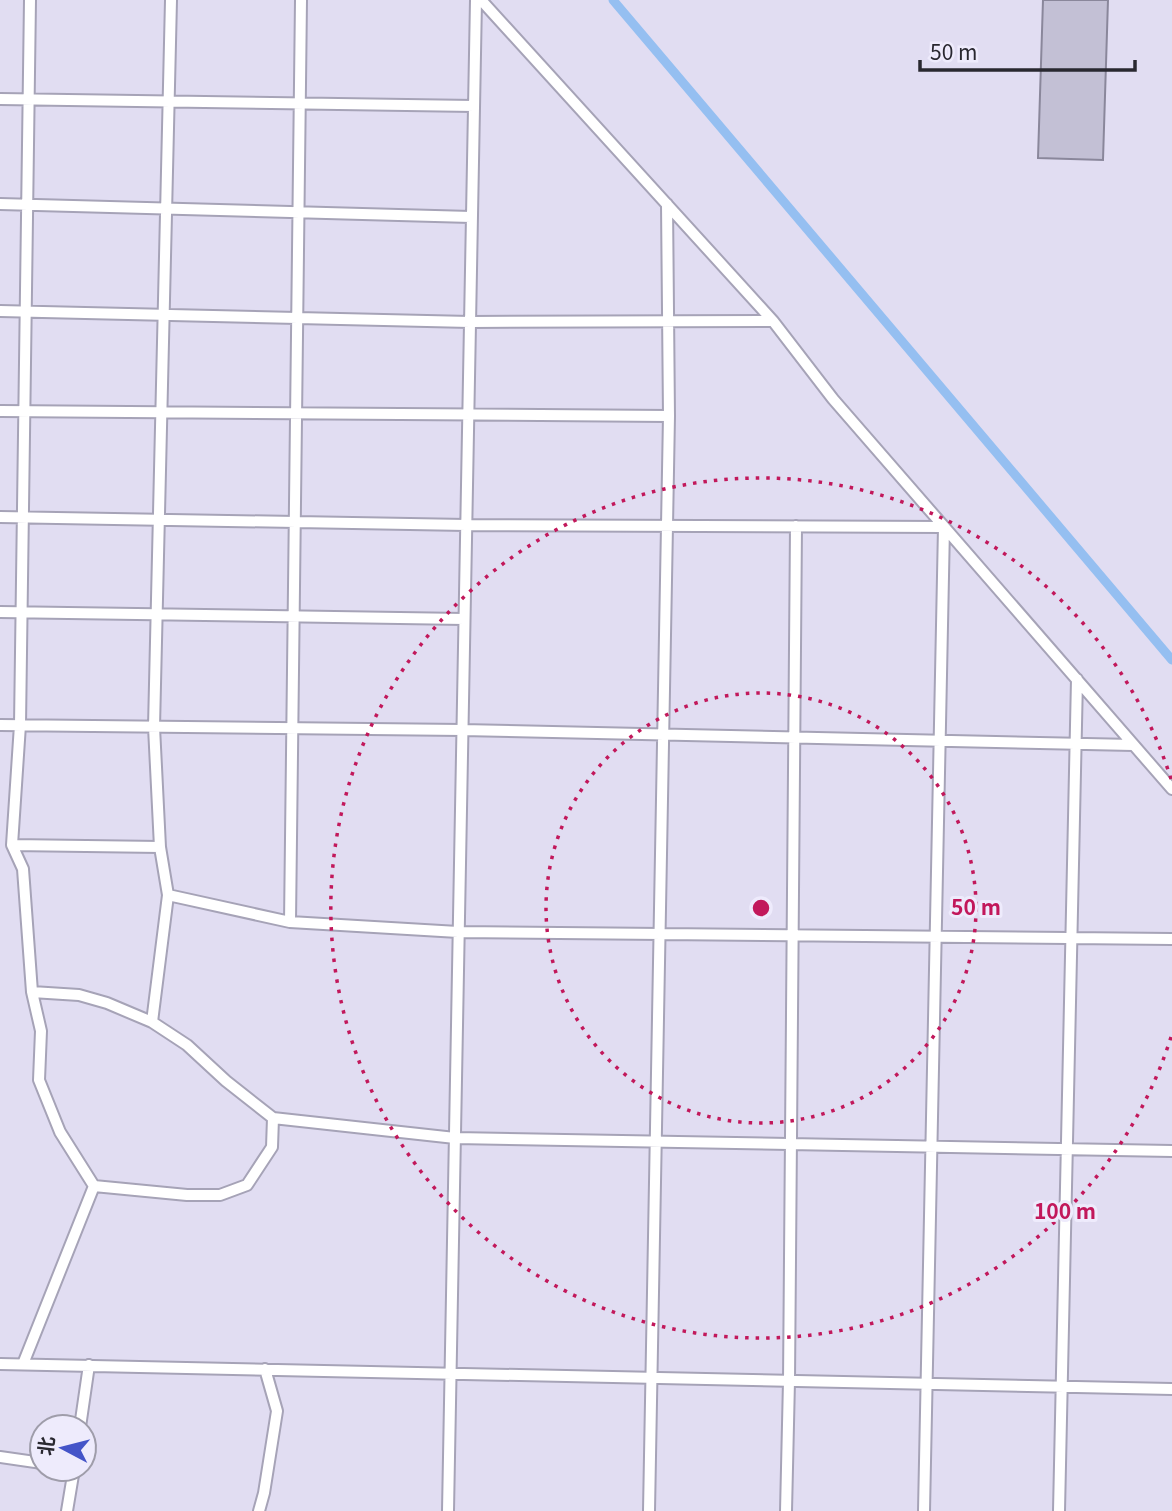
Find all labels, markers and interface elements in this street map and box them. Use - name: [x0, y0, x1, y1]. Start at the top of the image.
- scale bar: [920, 28, 1135, 72]
- text: 50 m: [930, 36, 977, 66]
- text: 50 m: [951, 891, 1001, 921]
- centre of rings: [749, 896, 773, 920]
- text: 100 m: [1034, 1195, 1096, 1225]
- north arrow: [28, 1413, 98, 1483]
- text: 北: [30, 1435, 59, 1457]

